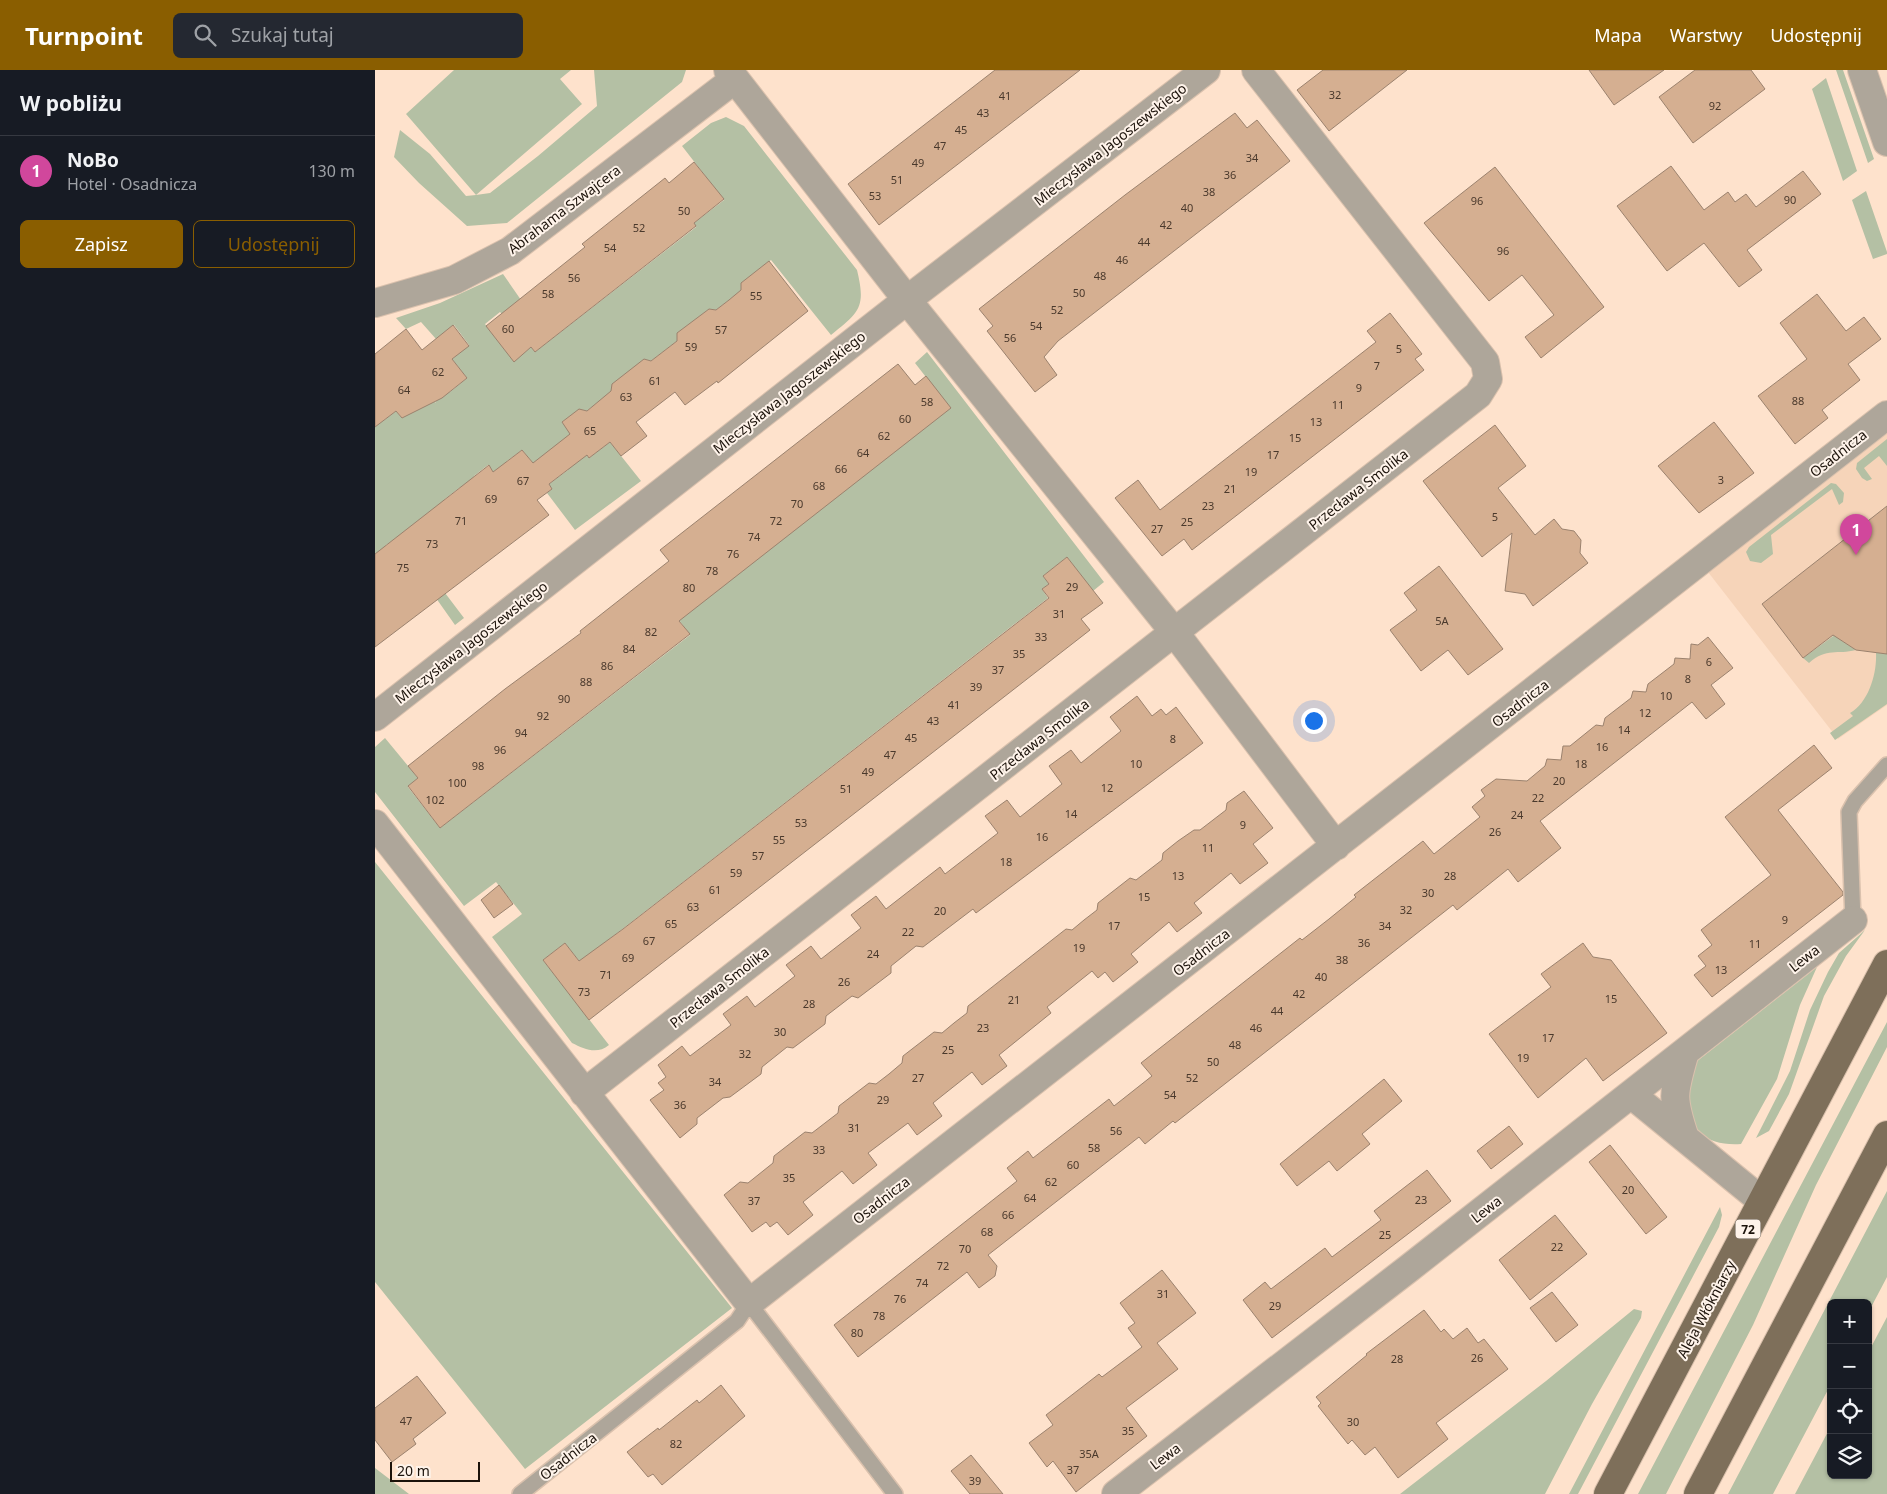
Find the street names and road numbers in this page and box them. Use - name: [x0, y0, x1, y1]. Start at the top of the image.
- street label: Mieczysława Jagoszewskiego: [1030, 78, 1190, 210]
- street label: Abrahama Szwajcera: [504, 160, 624, 258]
- street label: Mieczysława Jagoszewskiego: [709, 326, 869, 458]
- street label: Osadnicza: [1806, 425, 1870, 481]
- street label: Przecława Smolika: [1304, 444, 1412, 534]
- street label: Mieczysława Jagoszewskiego: [391, 576, 551, 708]
- street label: Osadnicza: [1488, 675, 1552, 731]
- street label: Przecława Smolika: [985, 694, 1093, 784]
- street label: Osadnicza: [1169, 924, 1233, 980]
- street label: Lewa: [1785, 940, 1823, 976]
- street label: Przecława Smolika: [665, 942, 773, 1032]
- street label: Osadnicza: [849, 1172, 913, 1228]
- street label: Lewa: [1467, 1191, 1505, 1227]
- road number: 72: [1735, 1220, 1761, 1238]
- street label: Aleja Włókniarzy: [1672, 1256, 1740, 1361]
- street label: Osadnicza: [536, 1428, 600, 1484]
- street label: Lewa: [1146, 1438, 1184, 1474]

